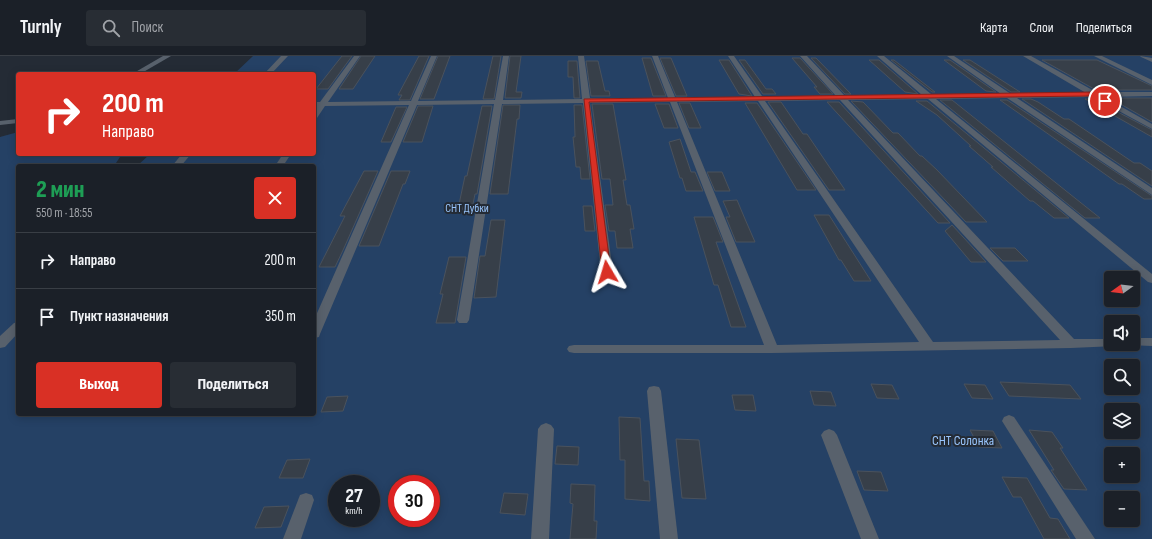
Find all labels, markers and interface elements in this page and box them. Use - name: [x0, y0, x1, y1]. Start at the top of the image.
- search box: [86, 10, 366, 46]
- text: Turnly: [20, 16, 62, 39]
- icon: search: [100, 17, 122, 39]
- text: Поиск: [132, 18, 163, 37]
- text: Карта: [980, 19, 1008, 36]
- text: Слои: [1030, 19, 1054, 36]
- text: Поделиться: [1076, 19, 1132, 36]
- pin: [1088, 84, 1122, 118]
- text: 200 m: [102, 87, 164, 120]
- icon: right: [36, 88, 88, 140]
- icon: arrive: [1094, 90, 1116, 112]
- text: Направо: [102, 121, 154, 142]
- text: 2 мин: [36, 175, 85, 204]
- button: close: [254, 177, 296, 219]
- park label: СНТ Дубки: [445, 201, 489, 216]
- text: 550 m · 18:55: [36, 205, 93, 221]
- icon: right: [36, 250, 58, 272]
- text: Направо: [70, 251, 116, 270]
- text: 200 m: [264, 251, 296, 270]
- position arrow: [586, 251, 628, 293]
- north arrow: [1104, 271, 1140, 307]
- map controls: [1104, 271, 1140, 527]
- icon: arrive: [36, 306, 58, 328]
- text: Пункт назначения: [70, 307, 168, 326]
- text: 350 m: [265, 307, 296, 326]
- button: sound: [1104, 315, 1140, 351]
- button: search: [1104, 359, 1140, 395]
- button: Выход: [36, 362, 162, 408]
- button: Поделиться: [170, 362, 296, 408]
- button: layers: [1104, 403, 1140, 439]
- park label: СНТ Солонка: [932, 432, 994, 449]
- button: +: [1104, 447, 1140, 483]
- speed limit sign: 30: [388, 475, 440, 527]
- text: 27: [345, 484, 363, 508]
- button: −: [1104, 491, 1140, 527]
- text: km/h: [345, 505, 363, 517]

